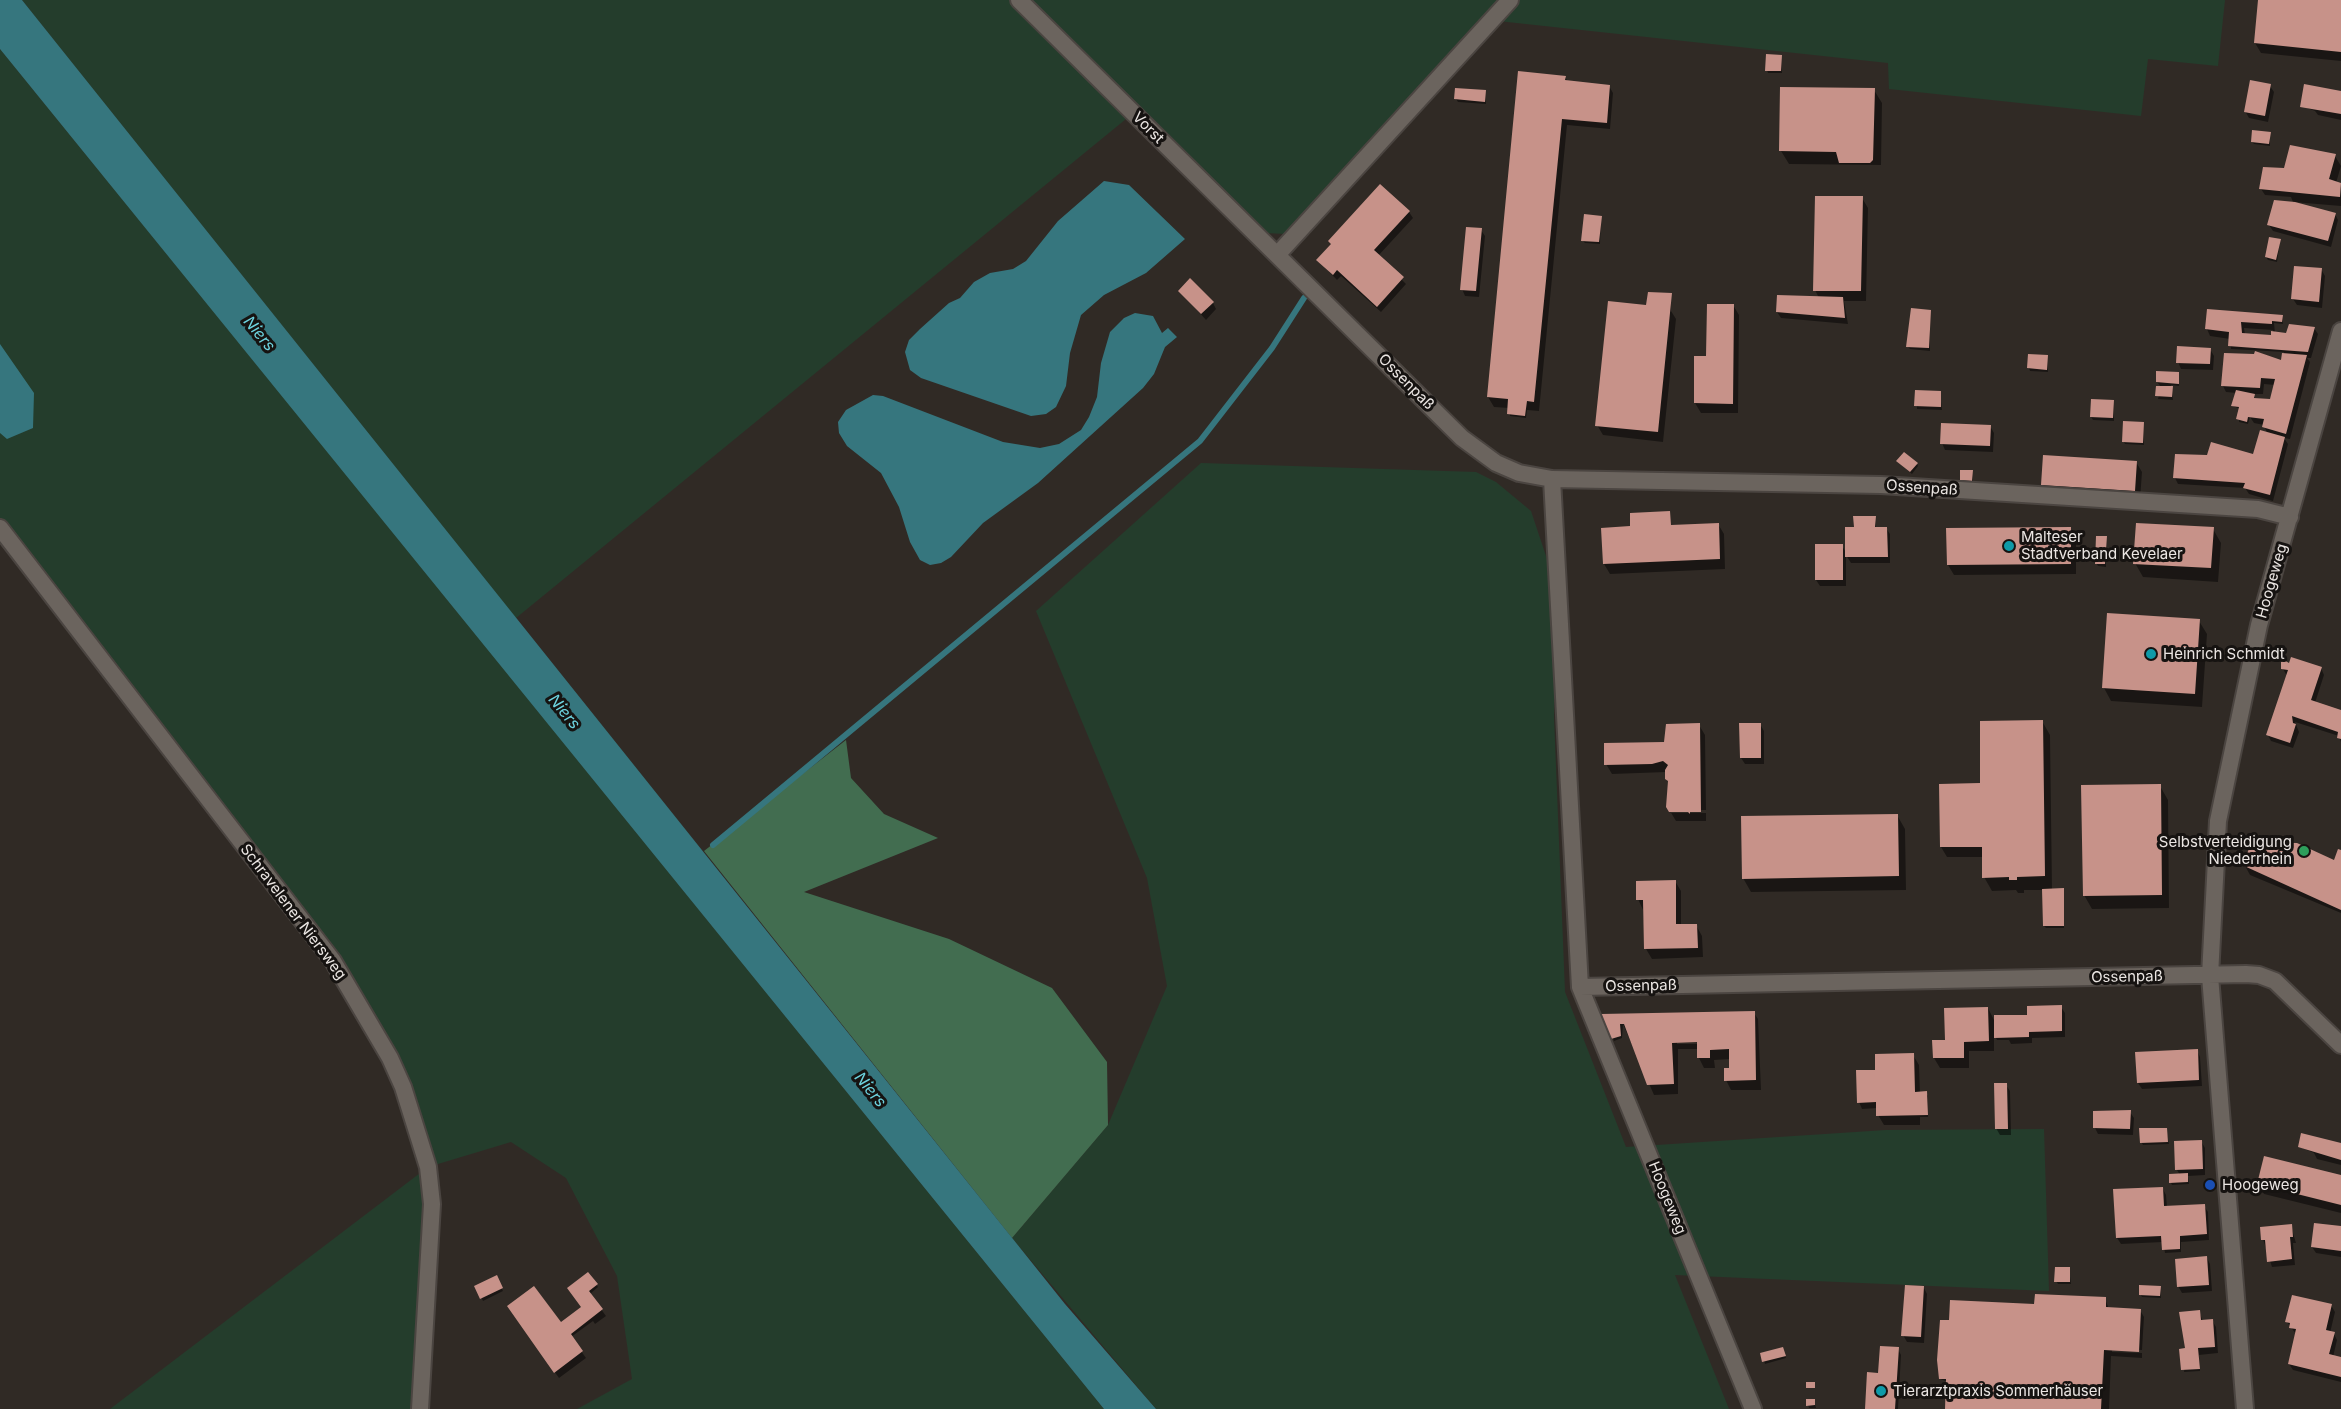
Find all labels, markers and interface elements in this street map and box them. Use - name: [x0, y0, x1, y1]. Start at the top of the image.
- street label: Vorst: [1129, 109, 1167, 147]
- water label: Niers: [239, 313, 279, 355]
- street label: Ossenpaß: [1374, 350, 1438, 414]
- street label: Ossenpaß: [1886, 477, 1958, 499]
- place label: Malteser Stadtverband Kevelaer: [2021, 528, 2183, 563]
- marker: Malteser Stadtverband Kevelaer: [2002, 539, 2016, 553]
- street label: Hoogeweg: [2253, 542, 2291, 620]
- place label: Heinrich Schmidt: [2163, 645, 2285, 663]
- marker: Heinrich Schmidt: [2144, 647, 2158, 661]
- water label: Niers: [544, 691, 584, 733]
- place label: Selbstverteidigung Niederrhein: [2159, 833, 2292, 868]
- street label: Schravelener Niersweg: [236, 841, 350, 983]
- marker: Selbstverteidigung Niederrhein: [2297, 844, 2311, 858]
- street label: Ossenpaß: [2091, 967, 2163, 987]
- street label: Ossenpaß: [1605, 976, 1677, 996]
- water label: Niers: [850, 1069, 890, 1111]
- street label: Hoogeweg: [1644, 1159, 1690, 1237]
- place label: Hoogeweg: [2222, 1176, 2299, 1194]
- marker: Hoogeweg: [2203, 1178, 2217, 1192]
- place label: Tierarztpraxis Sommerhäuser: [1893, 1382, 2103, 1400]
- marker: Tierarztpraxis Sommerhäuser: [1874, 1384, 1888, 1398]

